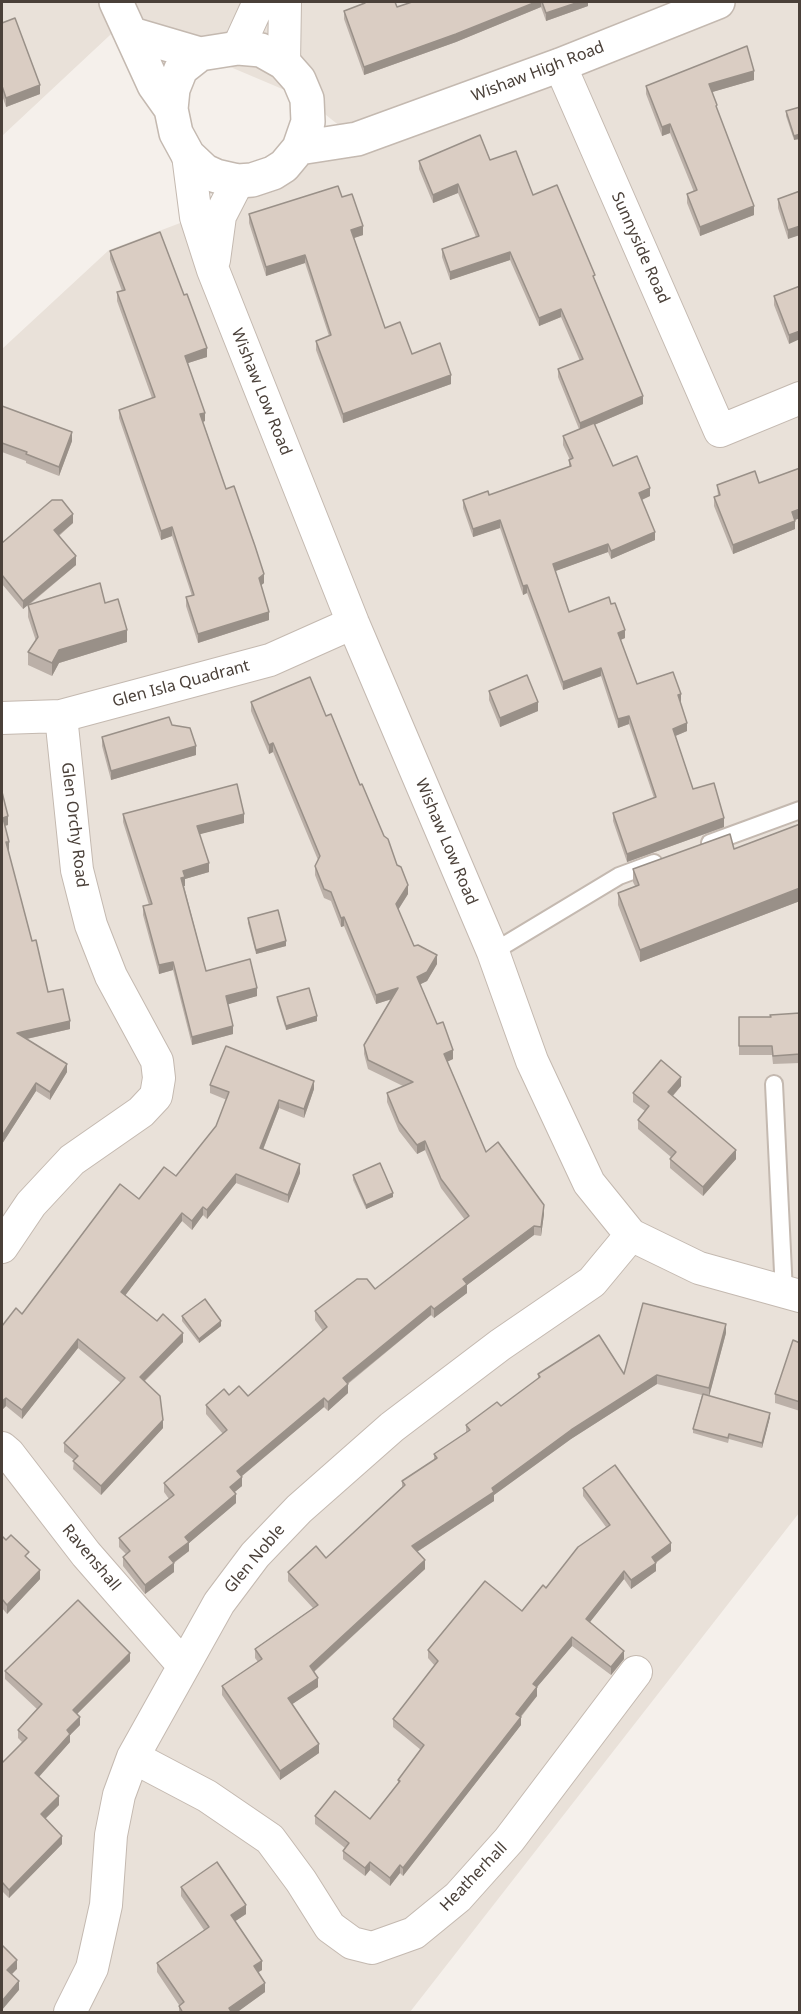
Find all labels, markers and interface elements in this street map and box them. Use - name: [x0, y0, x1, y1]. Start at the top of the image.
- street label: Wishaw High Road: [469, 38, 607, 106]
- street label: Sunnyside Road: [607, 189, 673, 307]
- street label: Wishaw Low Road: [227, 326, 295, 458]
- street label: Glen Isla Quadrant: [110, 656, 252, 712]
- street label: Glen Orchy Road: [57, 761, 91, 889]
- street label: Wishaw Low Road: [411, 776, 481, 908]
- street label: Ravenshall: [58, 1521, 124, 1595]
- street label: Glen Noble: [221, 1521, 289, 1597]
- street label: Heatherhall: [436, 1839, 512, 1915]

